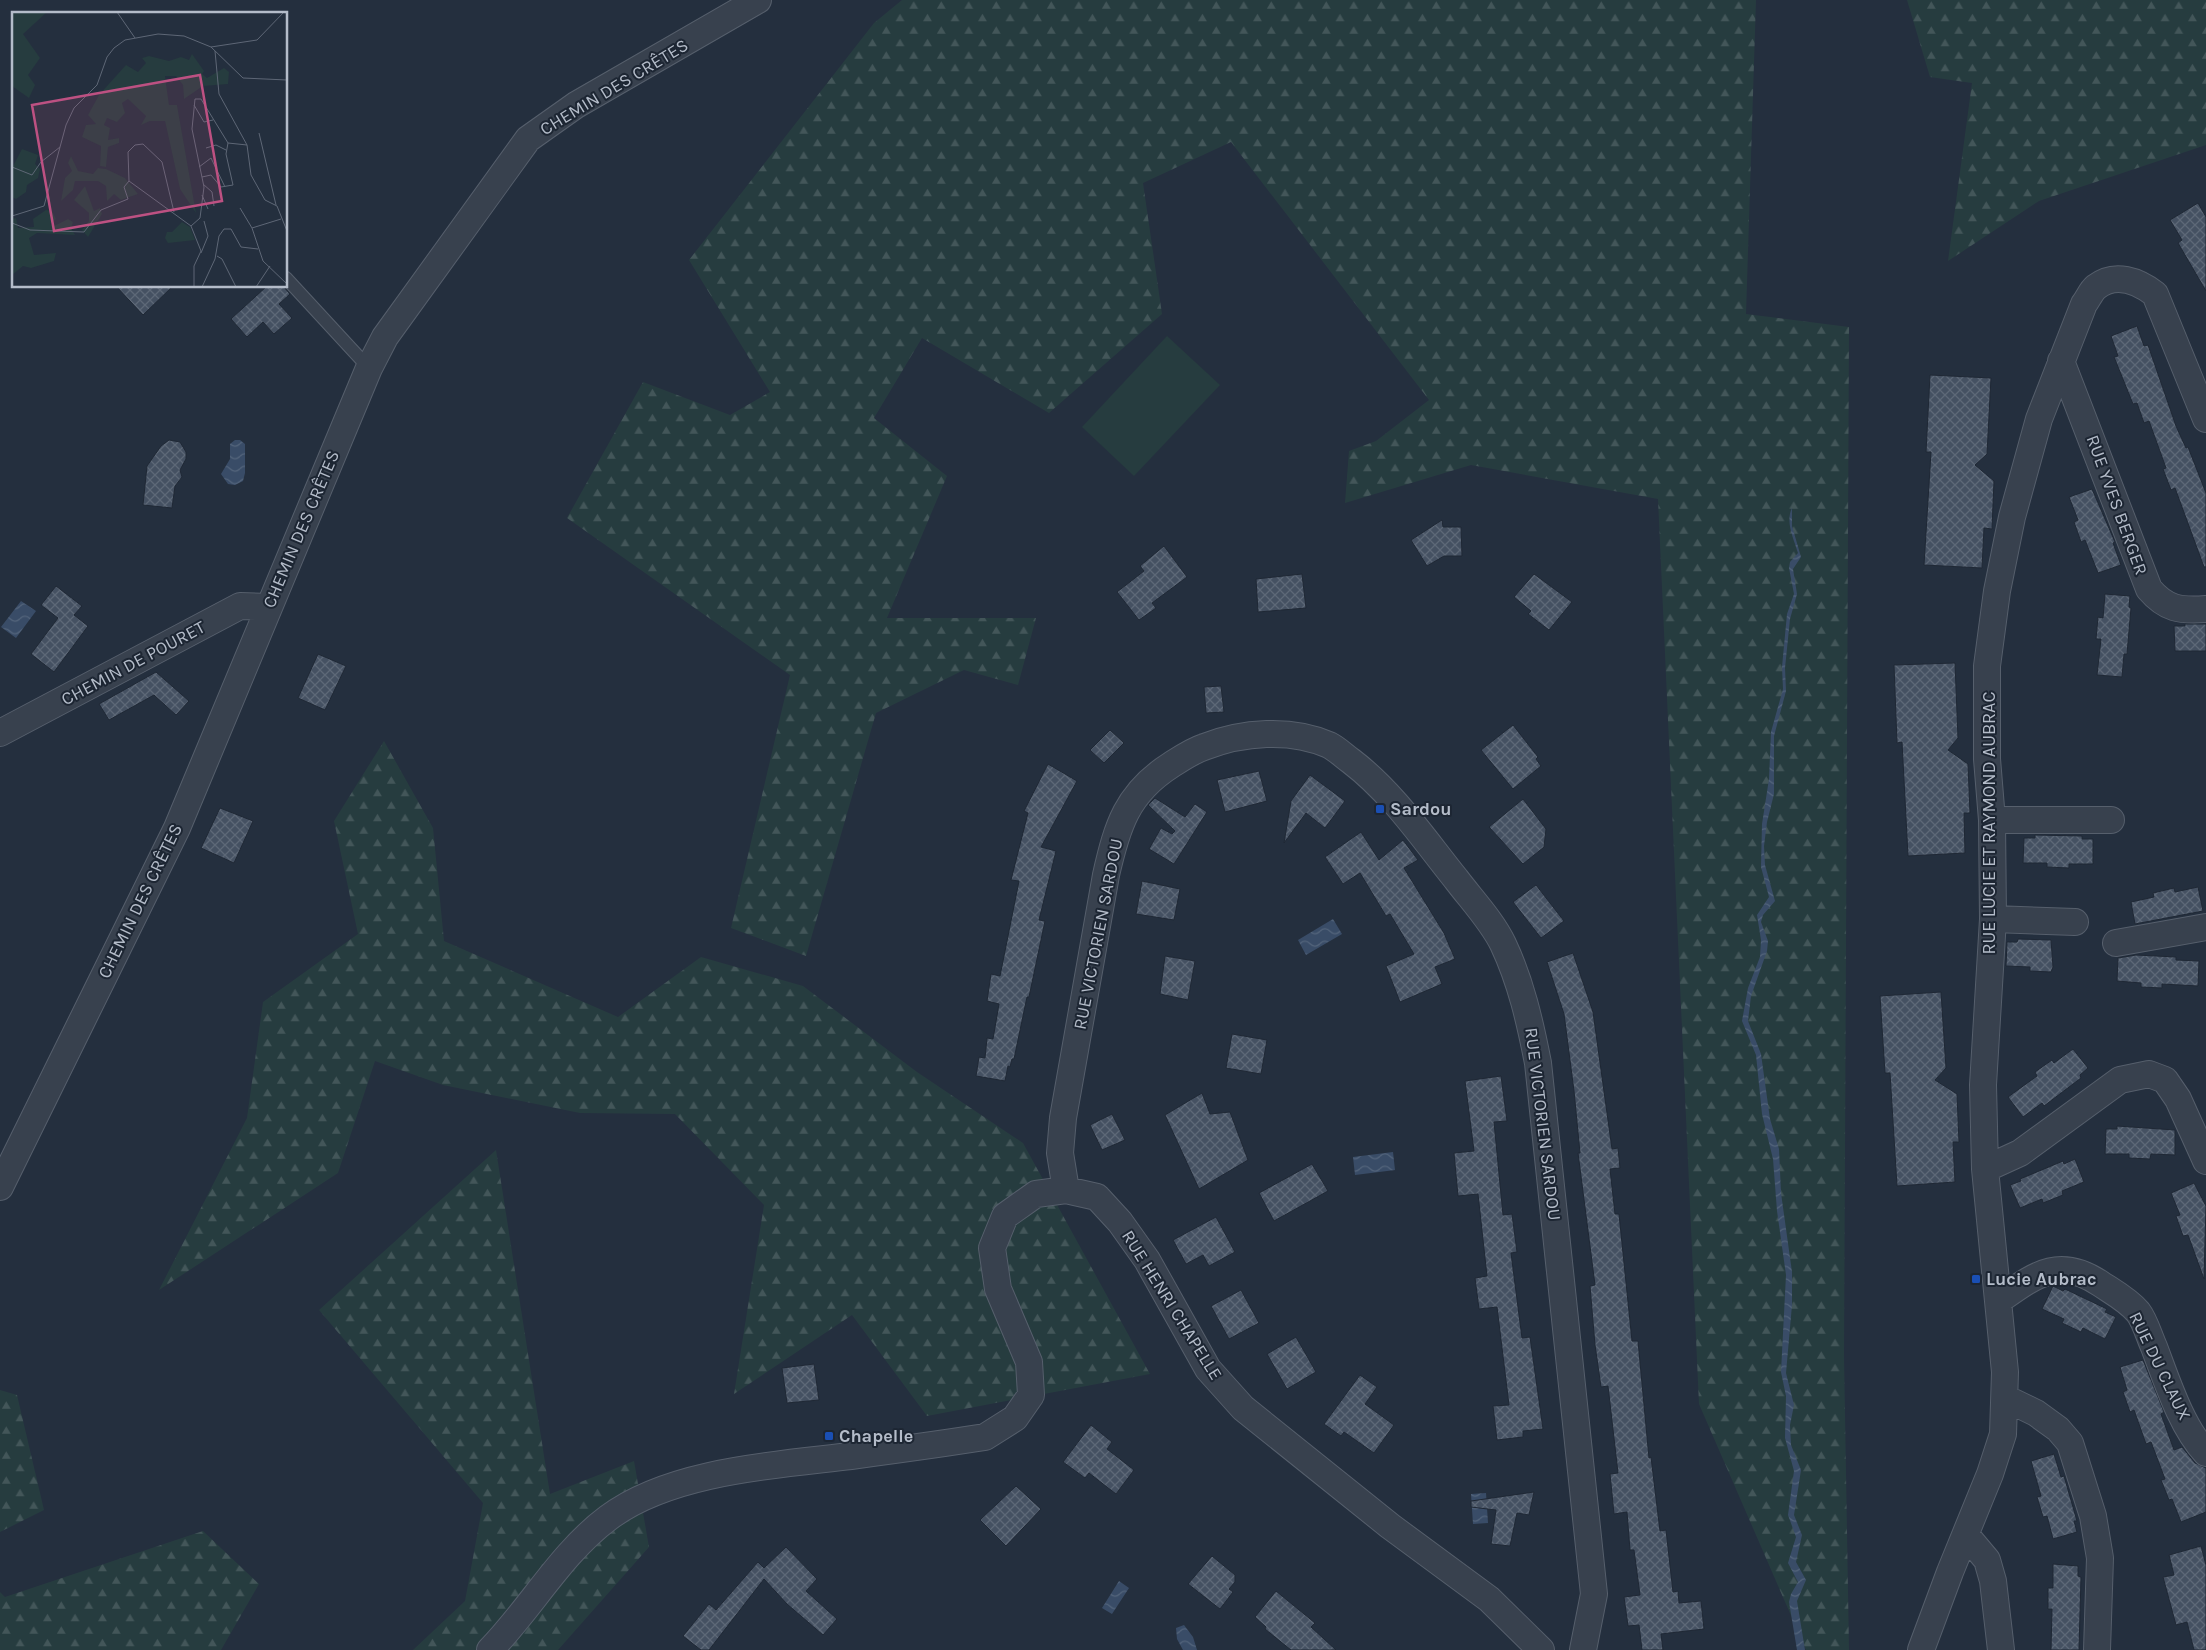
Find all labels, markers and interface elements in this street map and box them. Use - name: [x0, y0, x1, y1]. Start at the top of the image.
- inset map: [12, 12, 288, 288]
- street label: CHEMIN DES CRÊTES: [536, 34, 692, 140]
- street label: RUE YVES BERGER: [2081, 432, 2153, 578]
- street label: CHEMIN DES CRÊTES: [258, 447, 344, 611]
- street label: CHEMIN DE POURET: [57, 616, 209, 710]
- street label: RUE LUCIE ET RAYMOND AUBRAC: [1978, 692, 2000, 955]
- place label: Sardou: [1390, 798, 1452, 820]
- marker: Sardou: [1374, 803, 1386, 815]
- street label: CHEMIN DES CRÊTES: [93, 820, 187, 982]
- street label: RUE VICTORIEN SARDOU: [1069, 837, 1127, 1031]
- street label: RUE VICTORIEN SARDOU: [1520, 1026, 1566, 1222]
- street label: RUE HENRI CHAPELLE: [1117, 1226, 1227, 1384]
- place label: Lucie Aubrac: [1986, 1268, 2096, 1290]
- marker: Lucie Aubrac: [1970, 1273, 1982, 1285]
- street label: RUE DU CLAUX: [2124, 1308, 2196, 1424]
- place label: Chapelle: [839, 1425, 913, 1447]
- marker: Chapelle: [823, 1430, 835, 1442]

